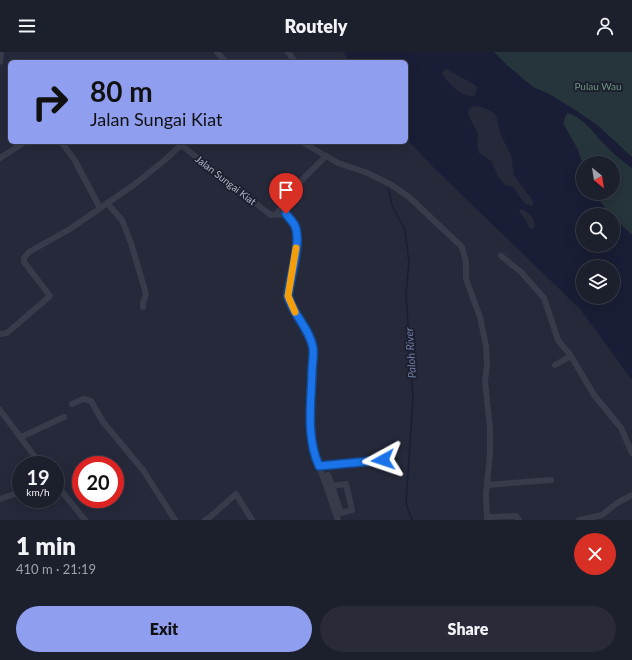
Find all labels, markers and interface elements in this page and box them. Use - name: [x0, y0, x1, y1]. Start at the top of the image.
- icon: menu: [16, 15, 38, 37]
- text: Routely: [285, 15, 347, 37]
- icon: person: [594, 15, 616, 37]
- text: 80 m: [90, 74, 153, 108]
- icon: right: [24, 76, 76, 128]
- park label: Pulau Wau: [574, 80, 622, 92]
- text: Jalan Sungai Kiat: [90, 108, 222, 130]
- street label: Jalan Sungai Kiat: [193, 153, 259, 208]
- north arrow: [576, 156, 620, 200]
- map controls: [576, 156, 620, 304]
- pin: [269, 173, 303, 214]
- icon: arrive: [275, 179, 297, 201]
- button: search: [576, 208, 620, 252]
- button: layers: [576, 260, 620, 304]
- water label: Paloh River: [402, 327, 418, 379]
- position arrow: [362, 439, 404, 481]
- speed limit sign: 20: [72, 456, 124, 508]
- text: 19: [26, 465, 50, 489]
- text: km/h: [26, 486, 50, 498]
- text: 1 min: [16, 531, 76, 560]
- button: close: [574, 533, 616, 575]
- text: 410 m · 21:19: [16, 561, 96, 577]
- button: Exit: [16, 606, 312, 652]
- button: Share: [320, 606, 616, 652]

